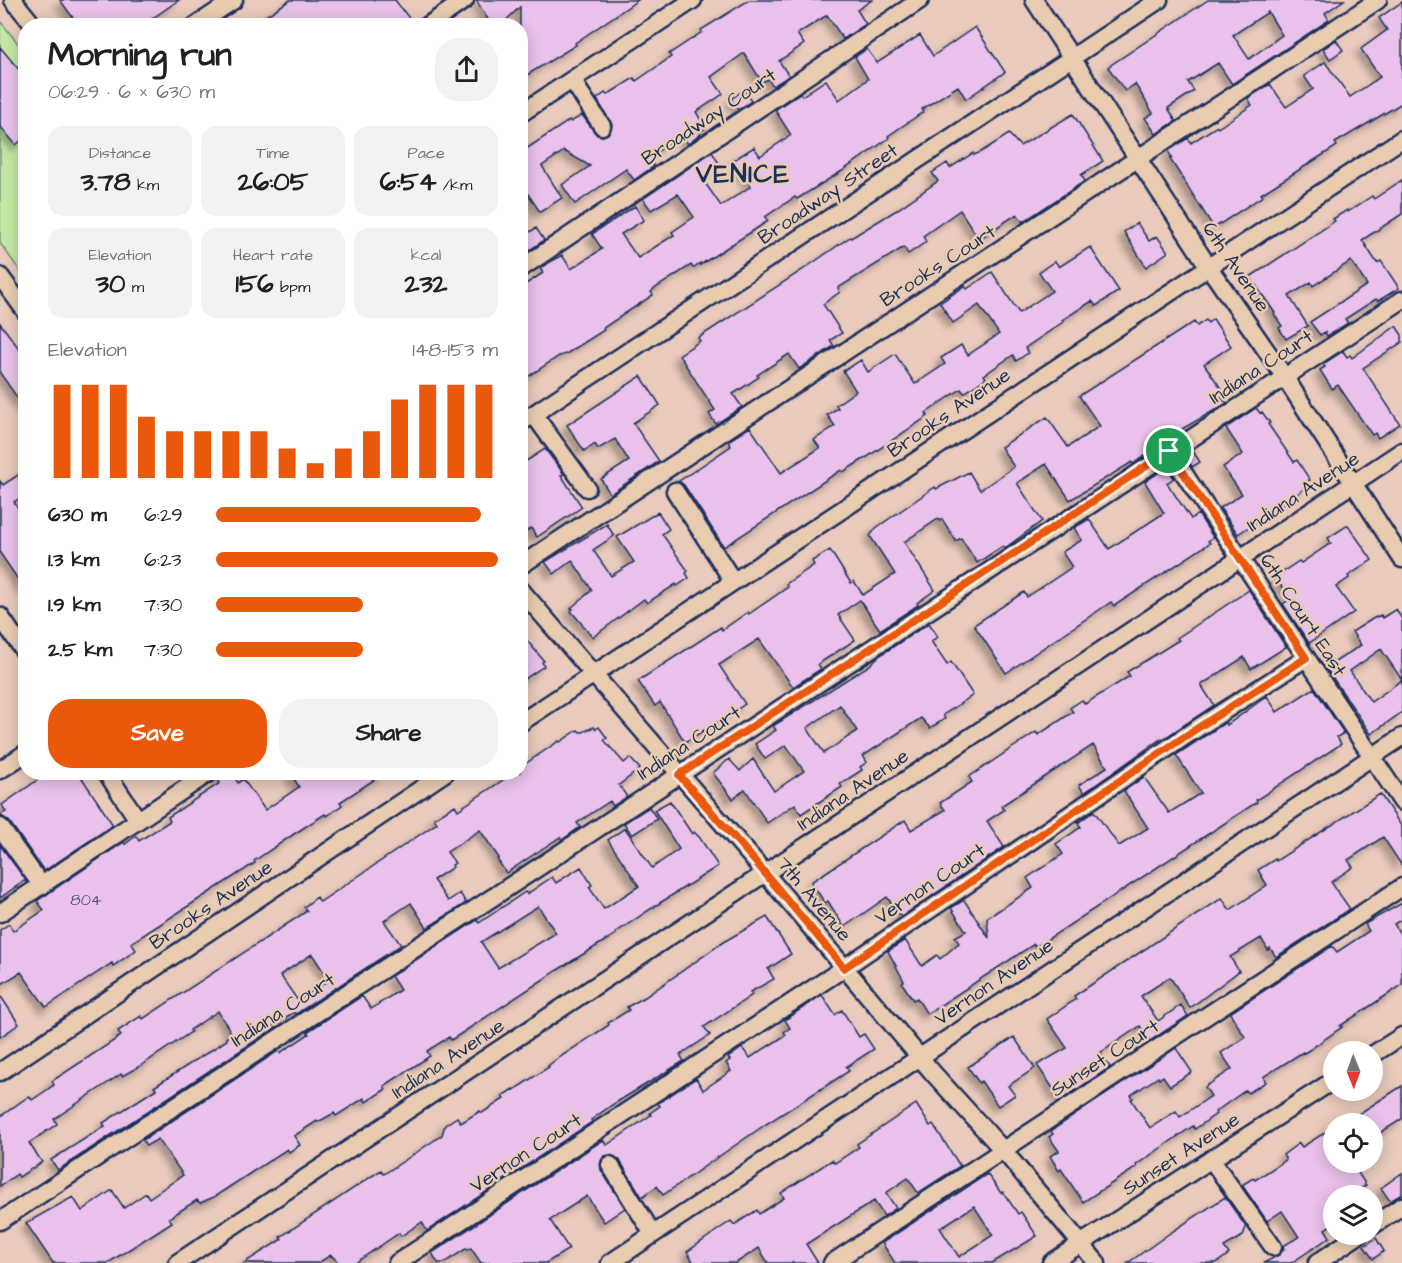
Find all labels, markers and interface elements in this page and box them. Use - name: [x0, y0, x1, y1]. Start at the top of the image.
- text: Morning run: [48, 32, 232, 78]
- button: share: [435, 38, 498, 101]
- street label: Broadway Court: [636, 62, 782, 173]
- text: 06:29 · 6 × 630 m: [48, 78, 215, 106]
- street label: Broadway Street: [752, 137, 904, 252]
- text: Distance: [89, 142, 151, 164]
- text: Time: [256, 142, 290, 164]
- text: Pace: [407, 142, 445, 164]
- district label: VENICE: [695, 156, 790, 192]
- text: 3.78: [81, 164, 131, 200]
- text: 26:05: [238, 164, 308, 200]
- text: 6:54: [380, 164, 436, 200]
- text: km: [131, 174, 159, 196]
- text: /km: [436, 174, 472, 196]
- street label: 6th Avenue: [1195, 216, 1277, 318]
- street label: Brooks Court: [875, 218, 1001, 314]
- text: Elevation: [89, 244, 151, 266]
- text: Heart rate: [233, 244, 313, 266]
- text: kcal: [411, 244, 441, 266]
- text: 30: [96, 266, 125, 302]
- text: 156: [236, 266, 274, 302]
- text: 232: [405, 266, 448, 302]
- text: m: [125, 276, 144, 298]
- text: bpm: [274, 276, 310, 298]
- street label: Indiana Court: [1203, 323, 1319, 411]
- text: Elevation: [48, 336, 127, 364]
- text: 148–153 m: [412, 336, 498, 364]
- street label: Brooks Avenue: [882, 361, 1016, 465]
- pin: [1143, 425, 1194, 476]
- icon: arrive: [1152, 434, 1185, 467]
- street label: Indiana Avenue: [1241, 445, 1365, 539]
- text: 630 m: [48, 501, 107, 529]
- text: 6:29: [144, 501, 183, 529]
- text: 1.3 km: [48, 546, 99, 574]
- text: 6:23: [144, 546, 182, 574]
- street label: 6th Court East: [1253, 548, 1353, 682]
- text: 1.9 km: [48, 591, 101, 619]
- text: 7:30: [144, 591, 182, 619]
- text: 2.5 km: [48, 636, 112, 664]
- text: 7:30: [144, 636, 182, 664]
- button: Save: [48, 699, 267, 768]
- button: Share: [279, 699, 498, 768]
- street label: Indiana Court: [631, 699, 747, 787]
- street label: Indiana Avenue: [791, 742, 915, 838]
- street label: Vernon Court: [869, 837, 991, 931]
- street label: 7th Avenue: [770, 850, 858, 948]
- street label: Brooks Avenue: [144, 853, 278, 957]
- house number: 804: [70, 889, 102, 911]
- street label: Vernon Avenue: [929, 932, 1059, 1032]
- street label: Indiana Court: [225, 966, 341, 1054]
- street label: Indiana Avenue: [386, 1012, 510, 1106]
- street label: Sunset Court: [1045, 1012, 1165, 1104]
- north arrow: [1323, 1041, 1383, 1101]
- map controls: [1323, 1041, 1383, 1245]
- street label: Sunset Avenue: [1117, 1105, 1245, 1202]
- street label: Vernon Court: [465, 1106, 587, 1200]
- button: locate: [1323, 1113, 1383, 1173]
- button: layers: [1323, 1185, 1383, 1245]

